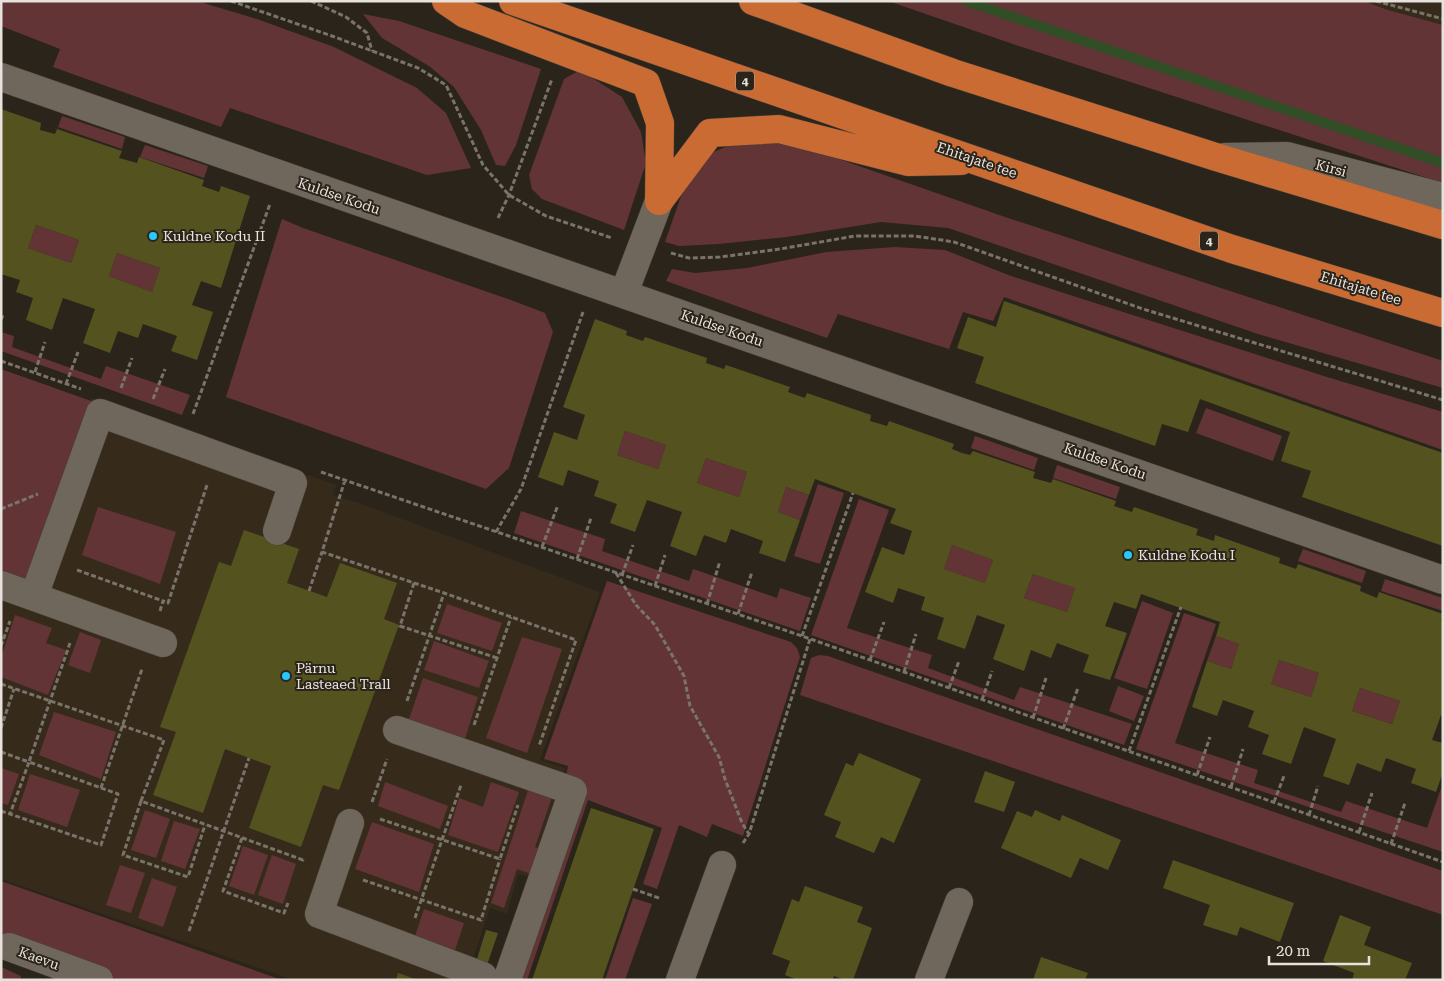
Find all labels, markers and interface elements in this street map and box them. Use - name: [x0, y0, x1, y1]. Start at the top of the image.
- road number: 4: [736, 72, 754, 90]
- street label: Ehitajate tee: [935, 139, 1019, 181]
- street label: Kirsi: [1314, 156, 1349, 180]
- street label: Kuldse Kodu: [296, 174, 382, 218]
- place label: Kuldne Kodu II: [163, 228, 265, 244]
- marker: Kuldne Kodu II: [147, 230, 159, 242]
- road number: 4: [1200, 232, 1218, 250]
- street label: Ehitajate tee: [1319, 268, 1404, 308]
- street label: Kuldse Kodu: [679, 306, 765, 350]
- street label: Kuldse Kodu: [1062, 439, 1148, 483]
- place label: Kuldne Kodu I: [1138, 547, 1235, 563]
- marker: Kuldne Kodu I: [1122, 549, 1134, 561]
- place label: Pärnu Lasteaed Trall: [296, 660, 391, 692]
- marker: Pärnu Lasteaed Trall: [280, 670, 292, 682]
- scale bar: [1269, 934, 1369, 966]
- text: 20 m: [1276, 942, 1311, 960]
- street label: Kaevu: [17, 943, 62, 973]

